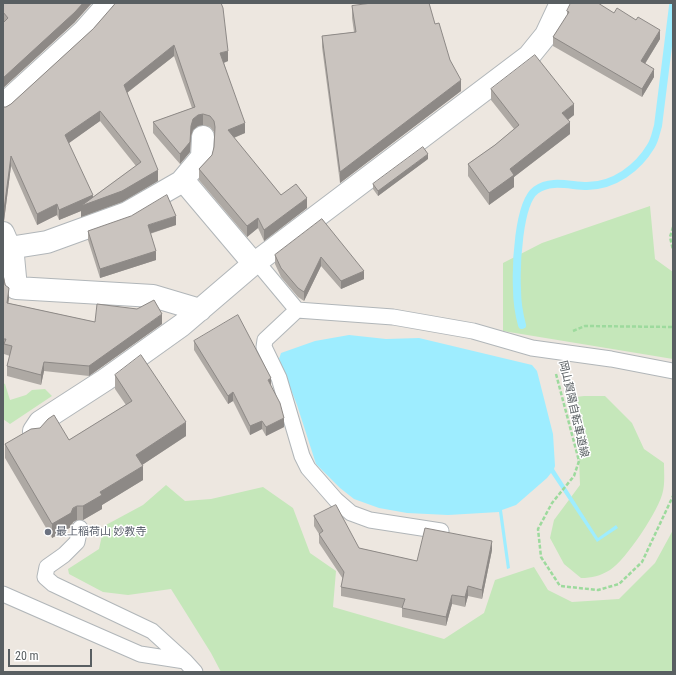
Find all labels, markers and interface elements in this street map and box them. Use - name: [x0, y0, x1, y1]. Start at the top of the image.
- street label: 岡山賀陽自転車道線: [555, 359, 591, 459]
- place label: 最上稲荷山 妙教寺: [56, 525, 147, 539]
- marker: 最上稲荷山 妙教寺: [43, 527, 53, 537]
- scale bar: [10, 641, 94, 667]
- text: 20 m: [15, 649, 39, 663]

